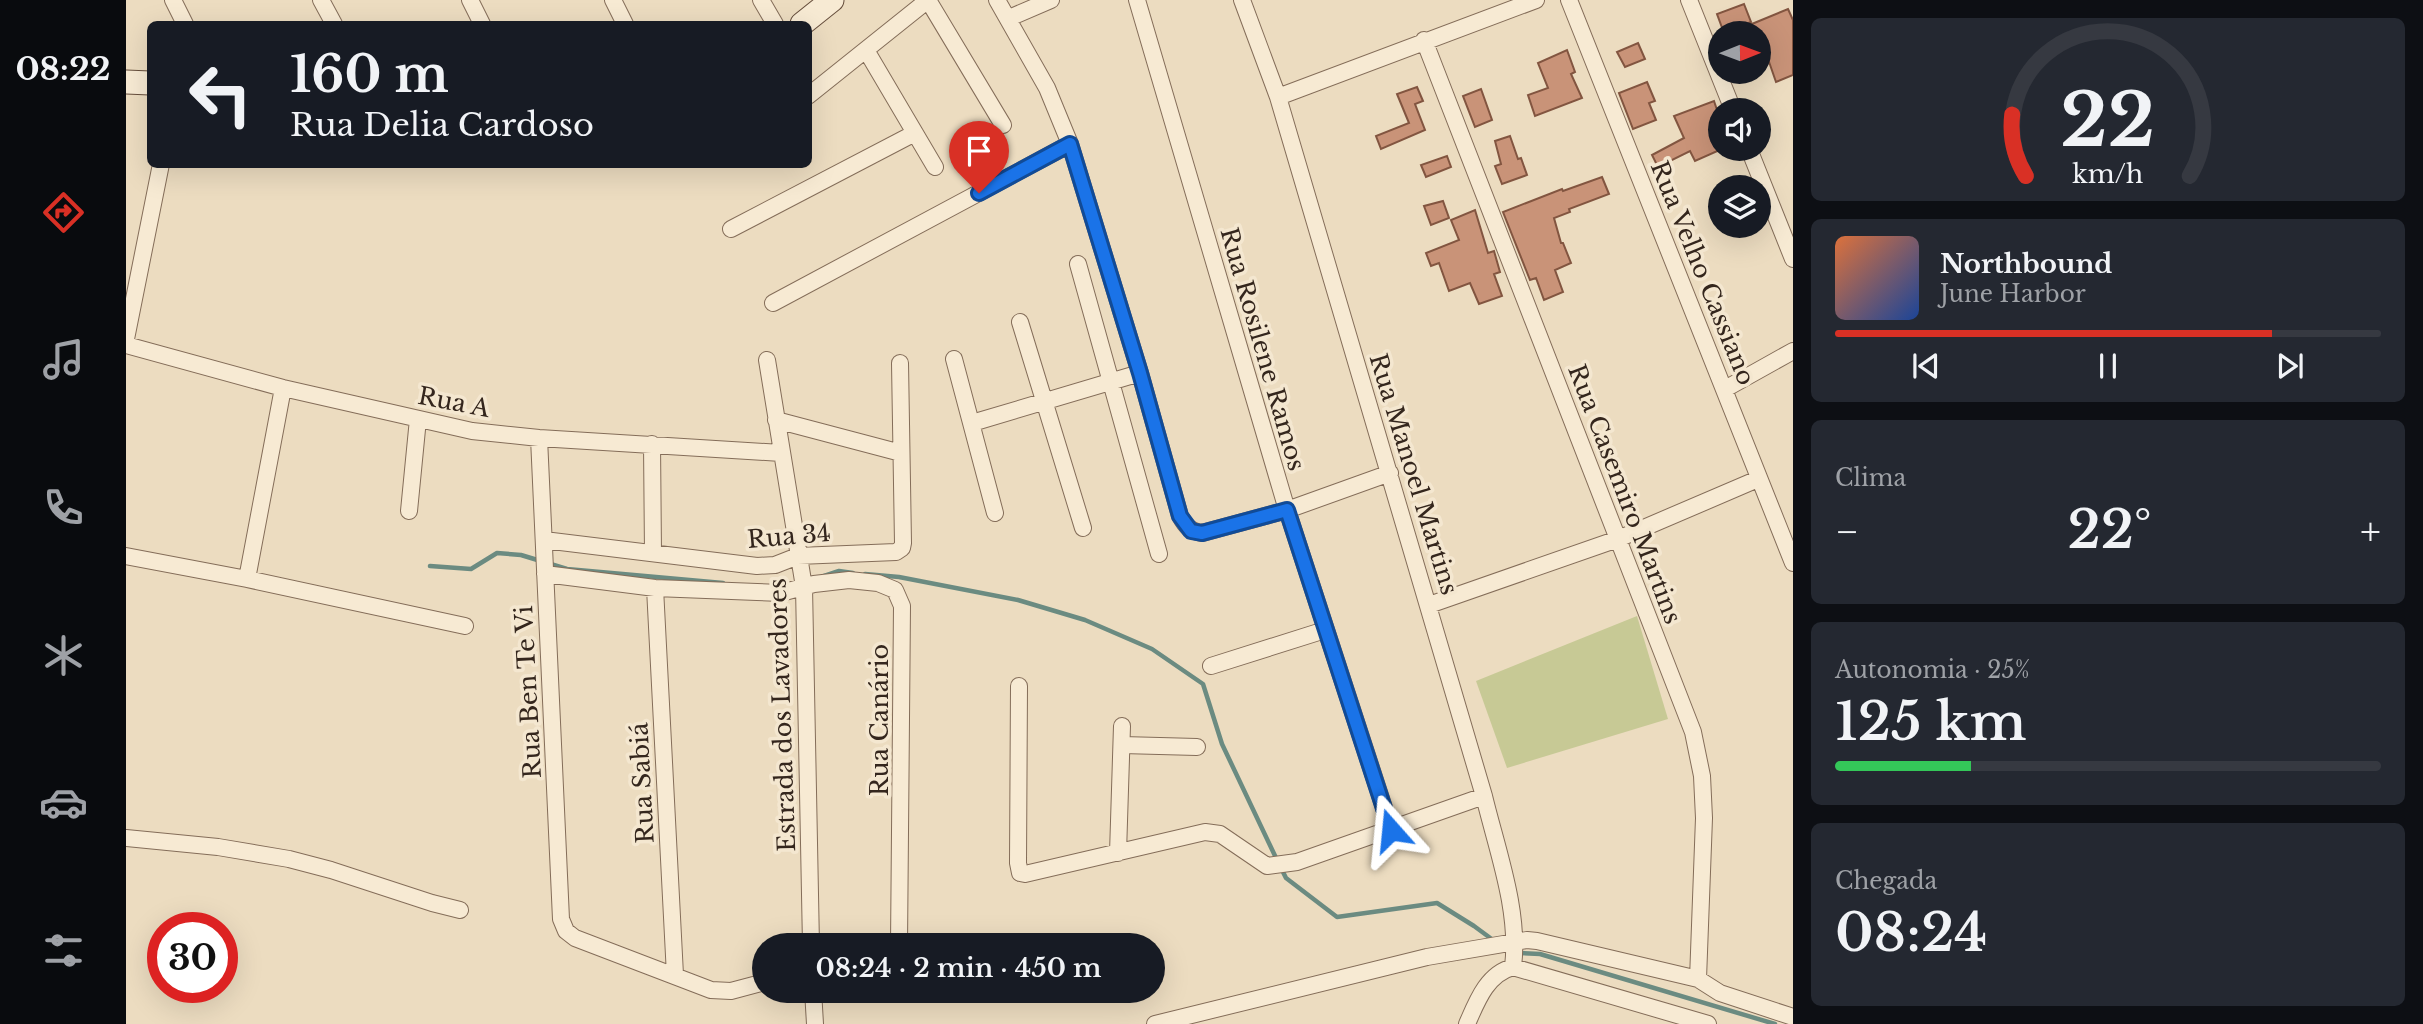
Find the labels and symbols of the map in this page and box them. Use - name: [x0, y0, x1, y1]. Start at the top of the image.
- north arrow: [1708, 21, 1771, 84]
- pin: [949, 121, 1009, 193]
- street label: Rua Velho Cassiano: [1645, 157, 1761, 389]
- street label: Rua Rosilene Ramos: [1214, 224, 1312, 474]
- street label: Rua Manoel Martins: [1363, 350, 1465, 598]
- street label: Rua Casemiro Martins: [1562, 360, 1688, 628]
- street label: Rua A: [416, 381, 493, 423]
- street label: Rua 34: [746, 518, 832, 554]
- street label: Estrada dos Lavadores: [763, 578, 801, 852]
- street label: Rua Ben Te Vi: [509, 605, 547, 779]
- street label: Rua Canário: [865, 644, 894, 796]
- street label: Rua Sabiá: [624, 721, 660, 844]
- position arrow: [1354, 793, 1428, 867]
- speed limit sign: 30: [147, 912, 238, 1003]

